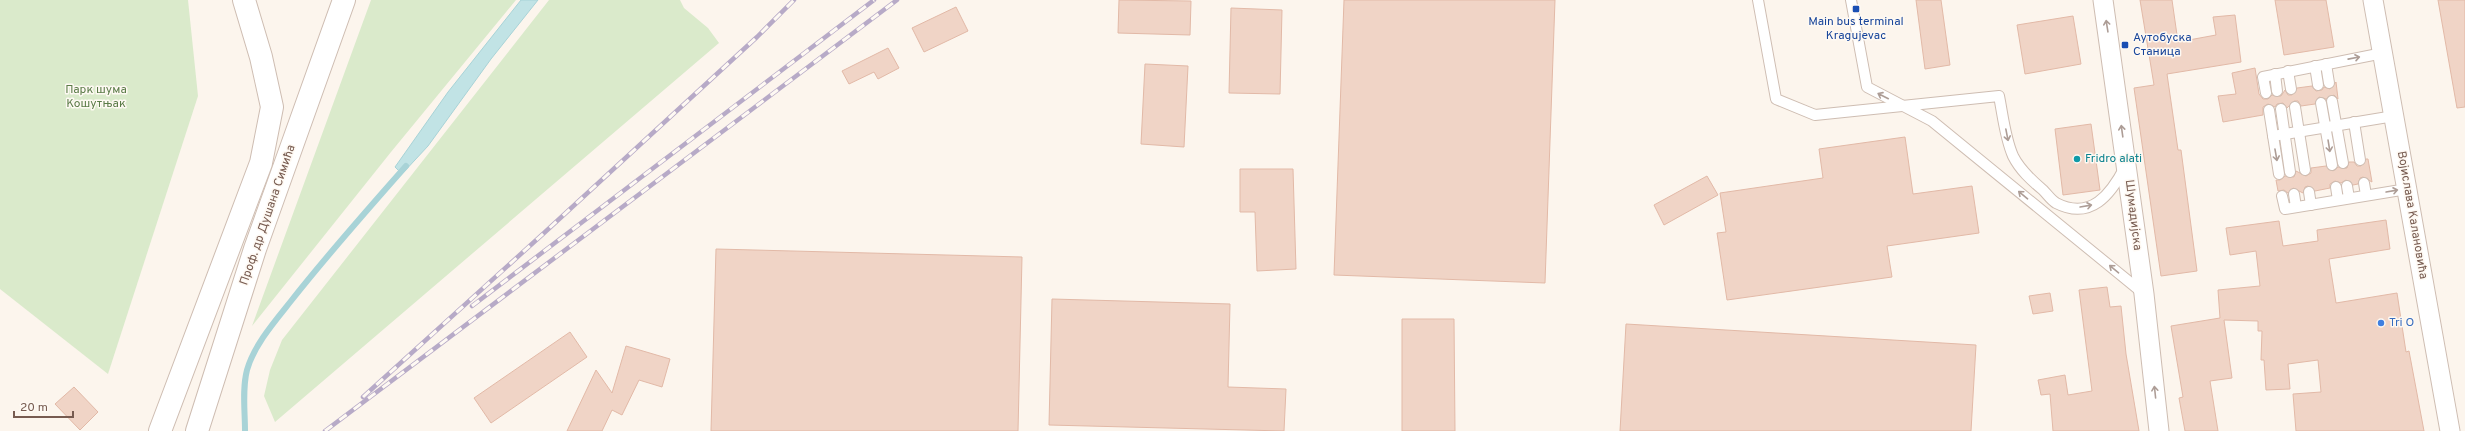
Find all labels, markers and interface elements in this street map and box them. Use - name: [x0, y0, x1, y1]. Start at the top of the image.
- marker: Main bus terminal Kragujevac: [1851, 4, 1861, 14]
- place label: Main bus terminal Kragujevac: [1808, 14, 1904, 44]
- one-way arrow: [2103, 20, 2111, 33]
- place label: Аутобуска Станица: [2133, 30, 2192, 60]
- marker: Аутобуска Станица: [2120, 40, 2130, 50]
- one-way arrow: [2347, 54, 2360, 62]
- park label: Парк шума Кошутњак: [65, 82, 127, 112]
- one-way arrow: [1878, 91, 1890, 99]
- one-way arrow: [2118, 125, 2126, 138]
- one-way arrow: [2003, 128, 2011, 141]
- one-way arrow: [2325, 139, 2333, 152]
- street label: Проф. др Душана Симића: [236, 143, 300, 287]
- one-way arrow: [2272, 148, 2280, 161]
- street label: Војислава Калановића: [2393, 150, 2431, 280]
- place label: Fridro alati: [2085, 151, 2142, 167]
- marker: Fridro alati: [2072, 154, 2082, 164]
- street label: Шумадијска: [2121, 179, 2145, 251]
- one-way arrow: [2385, 187, 2398, 195]
- one-way arrow: [2017, 191, 2028, 200]
- one-way arrow: [2080, 202, 2093, 210]
- one-way arrow: [2109, 265, 2120, 274]
- place label: Tri O: [2389, 315, 2414, 331]
- marker: Tri O: [2376, 318, 2386, 328]
- one-way arrow: [2151, 386, 2159, 399]
- scale bar: [14, 393, 73, 419]
- text: 20 m: [20, 400, 48, 416]

